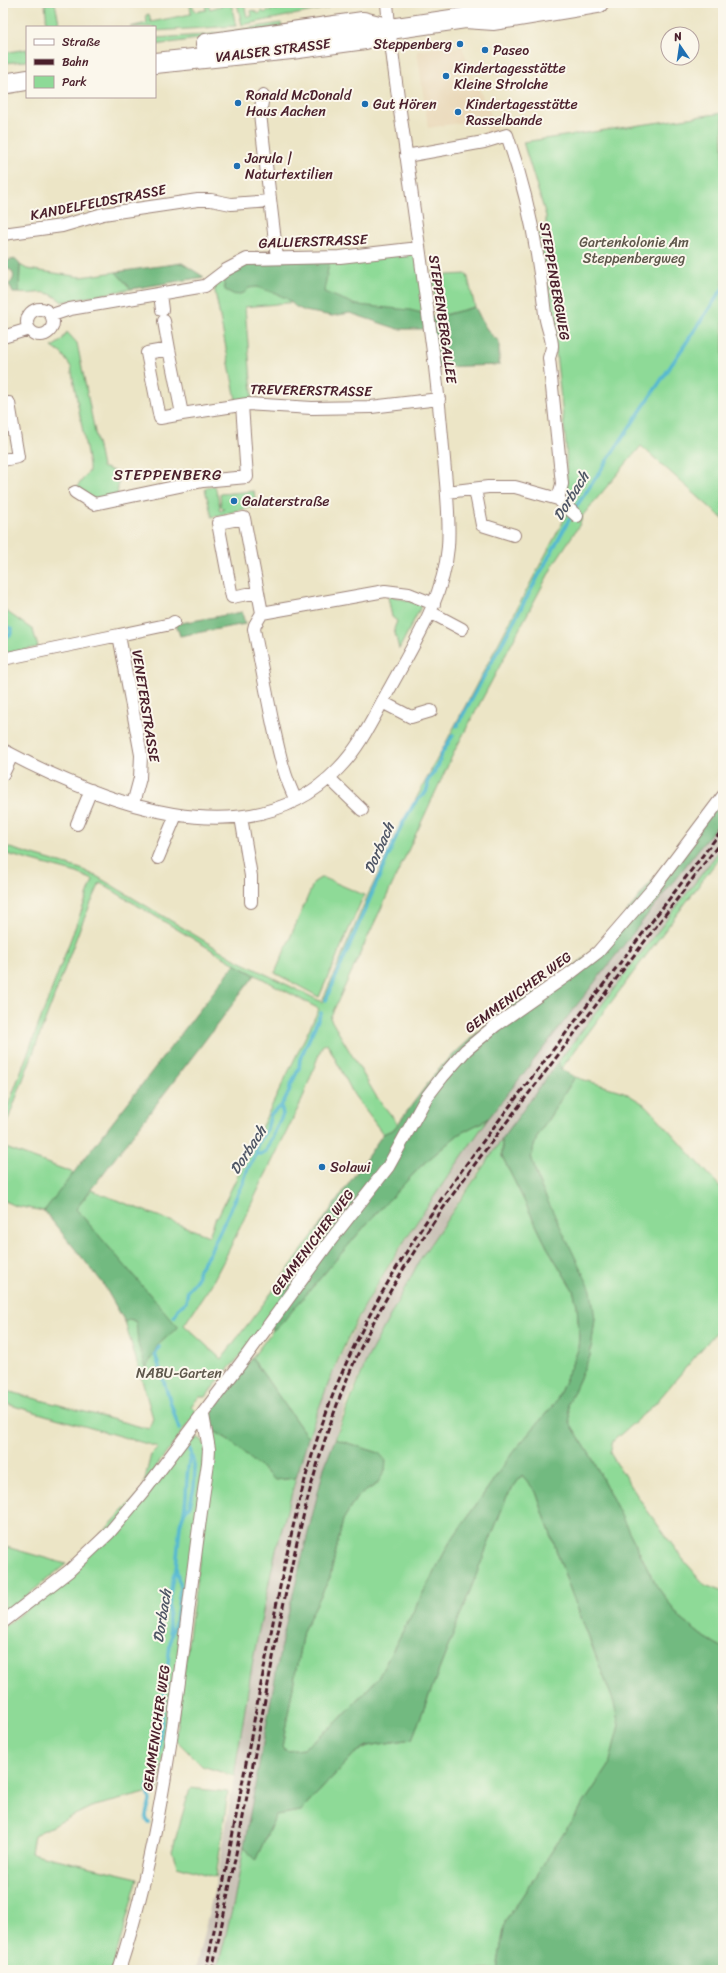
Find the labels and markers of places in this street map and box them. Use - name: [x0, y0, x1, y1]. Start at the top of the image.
- place label: Steppenberg: [373, 32, 452, 57]
- place label: Paseo: [493, 38, 529, 63]
- marker: Steppenberg: [455, 39, 465, 49]
- marker: Paseo: [480, 45, 490, 55]
- place label: Kindertagesstätte Kleine Strolche: [454, 56, 566, 97]
- marker: Kindertagesstätte Kleine Strolche: [441, 71, 451, 81]
- place label: Ronald McDonald Haus Aachen: [246, 83, 353, 124]
- place label: Gut Hören: [373, 92, 437, 117]
- place label: Kindertagesstätte Rasselbande: [466, 92, 578, 133]
- marker: Ronald McDonald Haus Aachen: [233, 98, 243, 108]
- marker: Gut Hören: [360, 99, 370, 109]
- marker: Kindertagesstätte Rasselbande: [453, 107, 463, 117]
- place label: Jarula | Naturtextilien: [244, 146, 333, 187]
- marker: Jarula | Naturtextilien: [232, 161, 242, 171]
- place label: Galaterstraße: [242, 489, 330, 514]
- marker: Galaterstraße: [229, 496, 239, 506]
- place label: Solawi: [330, 1155, 372, 1180]
- marker: Solawi: [317, 1162, 327, 1172]

